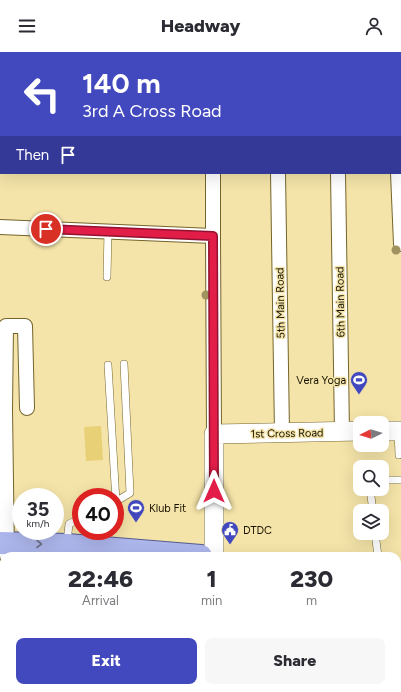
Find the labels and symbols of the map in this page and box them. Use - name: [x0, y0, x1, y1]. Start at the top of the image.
- pin: [29, 212, 63, 246]
- street label: 6th Main Road: [333, 266, 348, 338]
- street label: 5th Main Road: [273, 267, 288, 339]
- sports icon: Vera Yoga: [349, 370, 369, 395]
- place label: Vera Yoga: [296, 374, 346, 387]
- north arrow: [353, 416, 389, 452]
- street label: 1st Cross Road: [250, 426, 324, 441]
- position arrow: [193, 470, 235, 512]
- speed limit sign: 40: [72, 488, 124, 540]
- sports icon: Klub Fit: [126, 498, 146, 523]
- place label: Klub Fit: [149, 502, 186, 515]
- public building icon: DTDC: [220, 520, 240, 545]
- place label: DTDC: [243, 524, 272, 537]
- one-way arrow: [36, 540, 42, 548]

